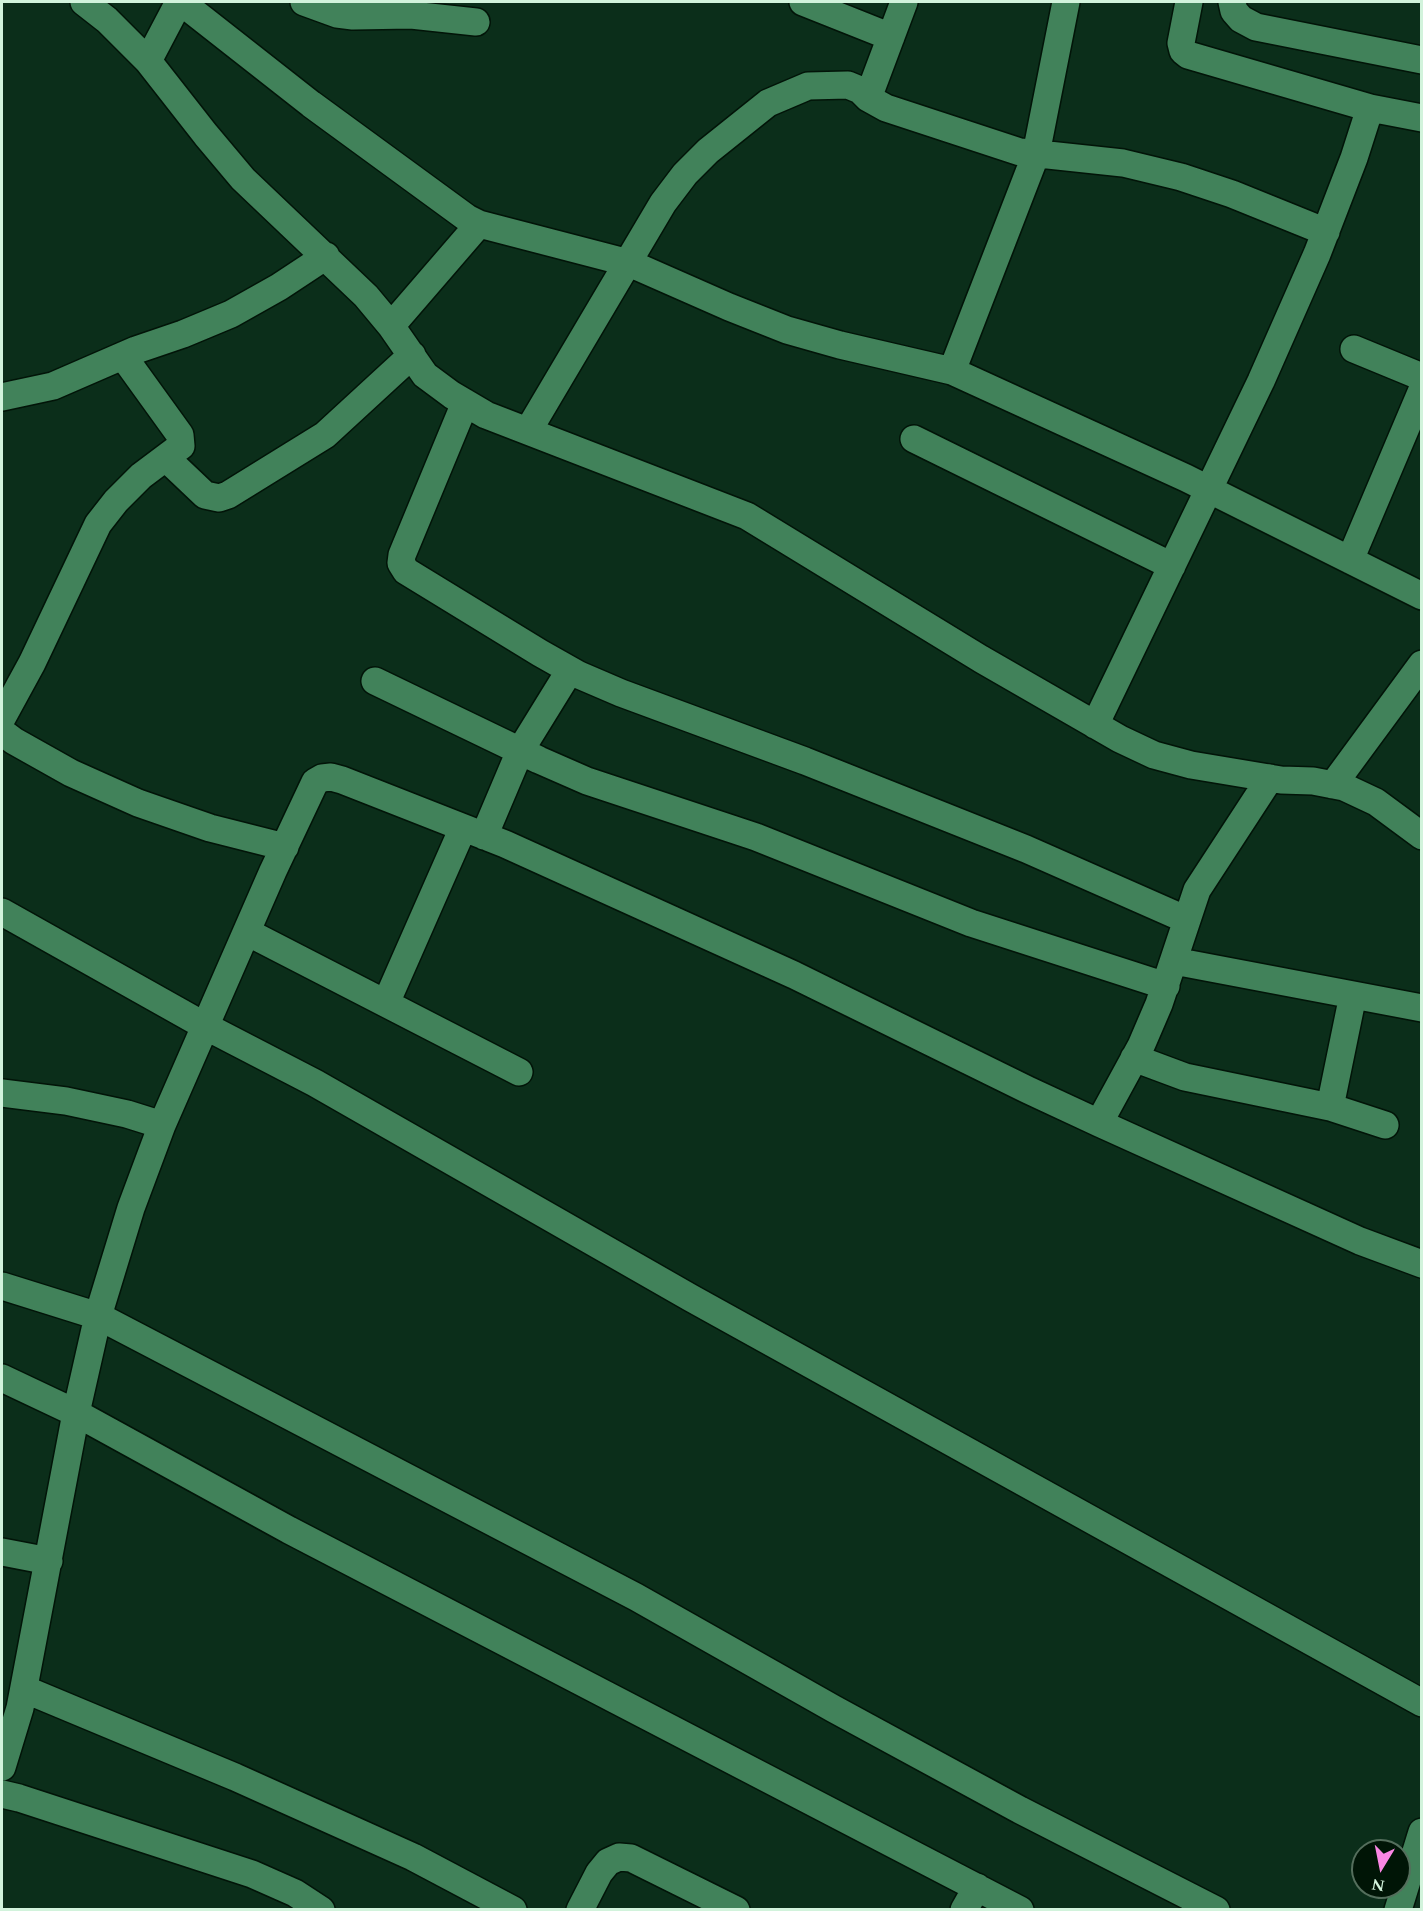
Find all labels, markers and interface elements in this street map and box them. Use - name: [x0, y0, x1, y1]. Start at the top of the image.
- north arrow: [1351, 1839, 1411, 1899]
- text: N: [1370, 1872, 1387, 1898]

